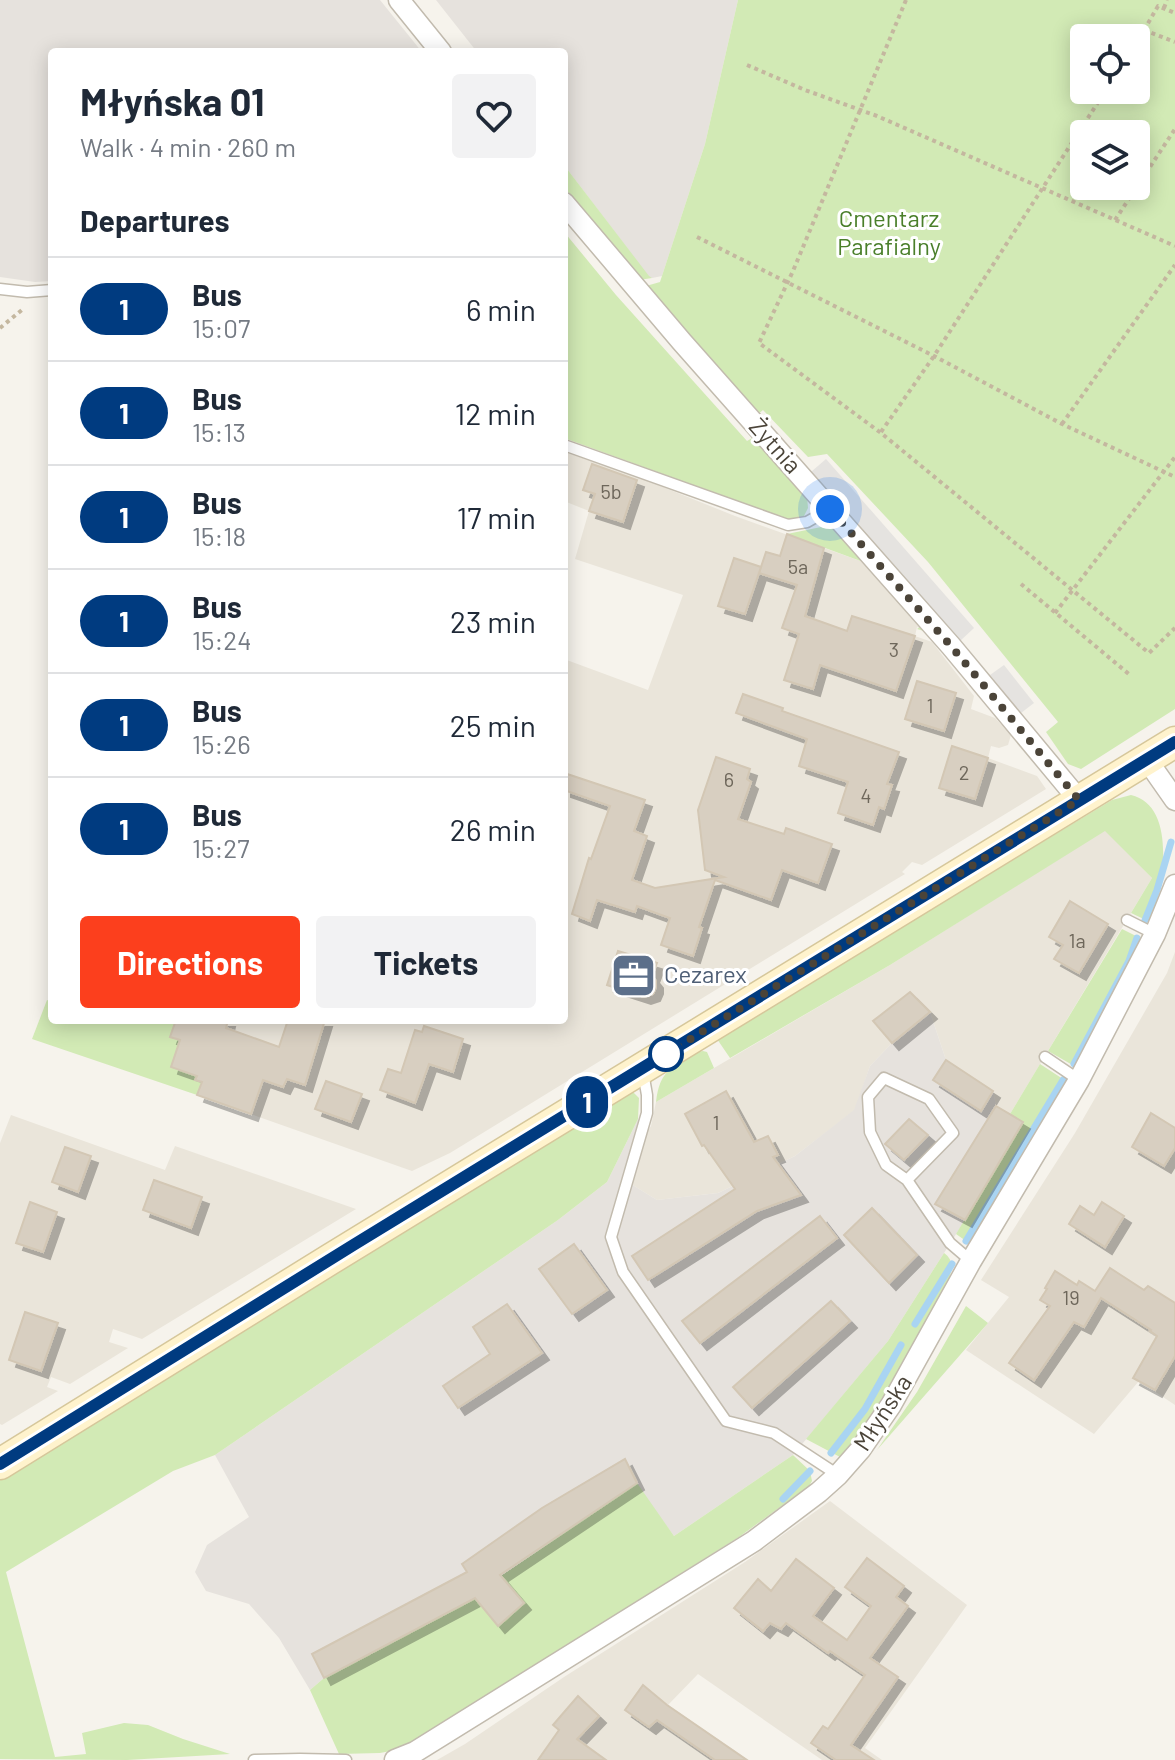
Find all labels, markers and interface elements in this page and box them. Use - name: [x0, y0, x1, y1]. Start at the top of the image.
- map controls: [1070, 24, 1150, 200]
- button: locate: [1070, 24, 1150, 104]
- button: heart: [452, 74, 536, 158]
- text: Młyńska 01: [80, 78, 265, 124]
- button: layers: [1070, 120, 1150, 200]
- text: Walk · 4 min · 260 m: [80, 131, 296, 162]
- text: Departures: [80, 202, 230, 238]
- park label: Cmentarz Parafialny: [837, 203, 941, 260]
- text: Bus: [192, 276, 242, 312]
- text: 6 min: [466, 291, 536, 327]
- text: 1: [119, 292, 129, 326]
- text: 15:07: [192, 312, 250, 343]
- text: Bus: [192, 380, 242, 416]
- text: 12 min: [455, 395, 536, 431]
- text: 1: [119, 396, 129, 430]
- street label: Żytnia: [744, 411, 808, 479]
- text: 15:13: [192, 416, 246, 447]
- house number: 5b: [600, 479, 622, 503]
- text: Bus: [192, 484, 242, 520]
- your location: [810, 489, 850, 529]
- text: 17 min: [457, 499, 536, 535]
- text: 1: [119, 500, 129, 534]
- text: 15:18: [192, 520, 246, 551]
- house number: 5a: [788, 554, 808, 578]
- text: Bus: [192, 588, 242, 624]
- text: 23 min: [450, 603, 536, 639]
- text: 1: [119, 604, 129, 638]
- text: 15:24: [192, 624, 252, 655]
- house number: 3: [889, 637, 899, 661]
- text: Bus: [192, 692, 242, 728]
- house number: 1: [927, 693, 934, 717]
- text: 25 min: [450, 707, 536, 743]
- text: 1: [119, 708, 129, 742]
- text: 15:26: [192, 728, 251, 759]
- house number: 2: [959, 760, 969, 784]
- house number: 6: [724, 767, 734, 791]
- house number: 4: [860, 783, 872, 807]
- text: Bus: [192, 796, 242, 832]
- text: 26 min: [450, 811, 536, 847]
- text: 1: [119, 812, 129, 846]
- text: 15:27: [192, 832, 250, 863]
- button: Directions: [80, 916, 300, 1008]
- button: Tickets: [316, 916, 536, 1008]
- house number: 1a: [1068, 928, 1086, 952]
- office icon: Cezarex: [609, 951, 657, 999]
- place label: Cezarex: [664, 959, 747, 988]
- unlabelled marker: [649, 1037, 683, 1071]
- line badge: 1: [561, 1076, 613, 1128]
- text: 1: [582, 1085, 592, 1119]
- house number: 1: [713, 1110, 720, 1134]
- house number: 19: [1062, 1285, 1080, 1309]
- street label: Młyńska: [846, 1369, 917, 1456]

